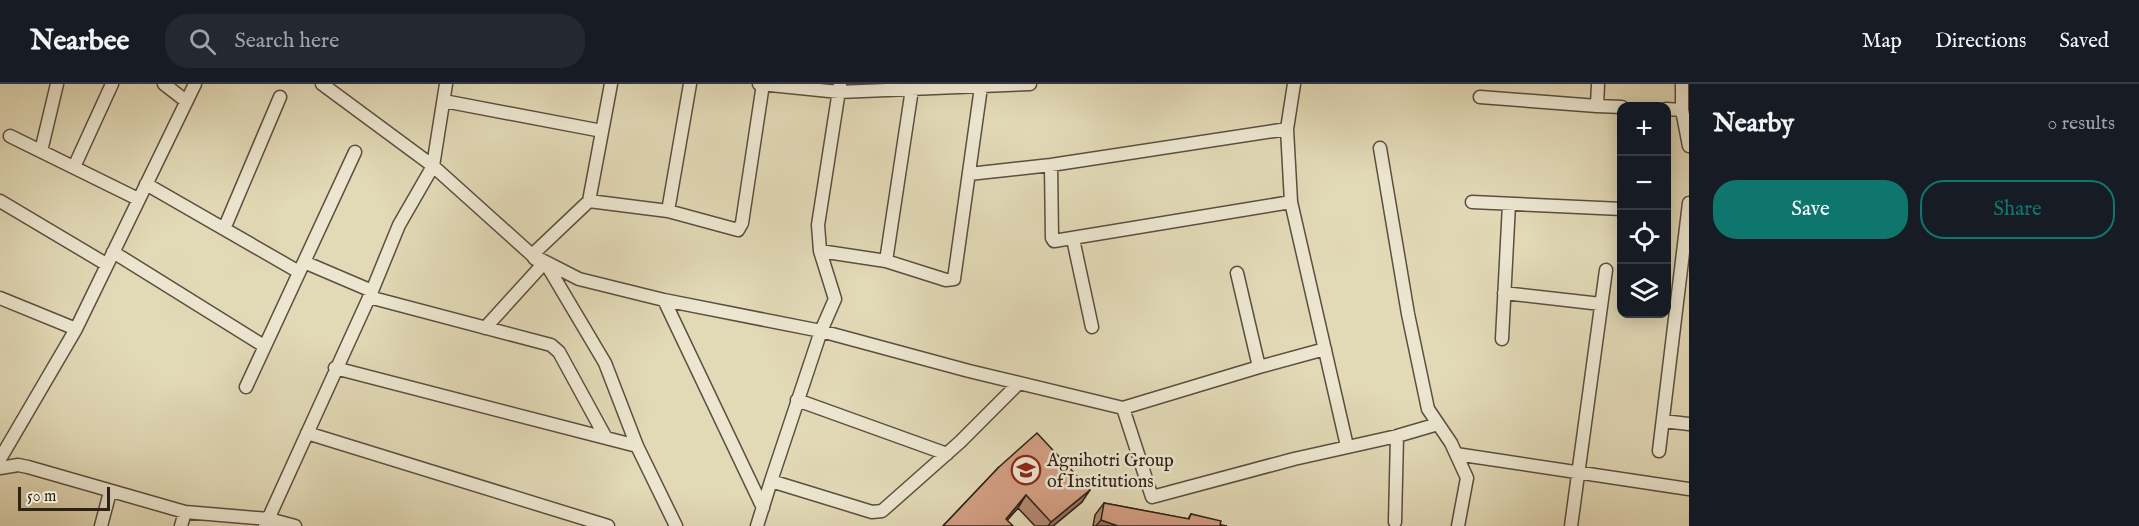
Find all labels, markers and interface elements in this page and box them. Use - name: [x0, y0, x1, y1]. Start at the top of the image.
- search box: [165, 14, 585, 68]
- text: Nearbee: [30, 24, 129, 59]
- icon: search: [186, 25, 219, 58]
- text: Search here: [234, 27, 339, 55]
- text: Map: [1862, 28, 1902, 55]
- text: Directions: [1935, 28, 2026, 55]
- text: Saved: [2059, 28, 2109, 55]
- map controls: [1617, 102, 1671, 318]
- button: +: [1617, 102, 1671, 156]
- text: Nearby: [1713, 107, 1794, 140]
- text: 0 results: [2048, 111, 2115, 136]
- button: −: [1617, 156, 1671, 210]
- button: Save: [1713, 180, 1908, 239]
- button: Share: [1920, 180, 2115, 239]
- button: locate: [1617, 210, 1671, 264]
- button: layers: [1617, 264, 1671, 318]
- place label: Agnihotri Group of Institutions: [1046, 450, 1174, 494]
- school or university icon: Agnihotri Group of Institutions: [1010, 454, 1042, 486]
- scale bar: [18, 484, 110, 512]
- text: 50 m: [27, 487, 56, 507]

